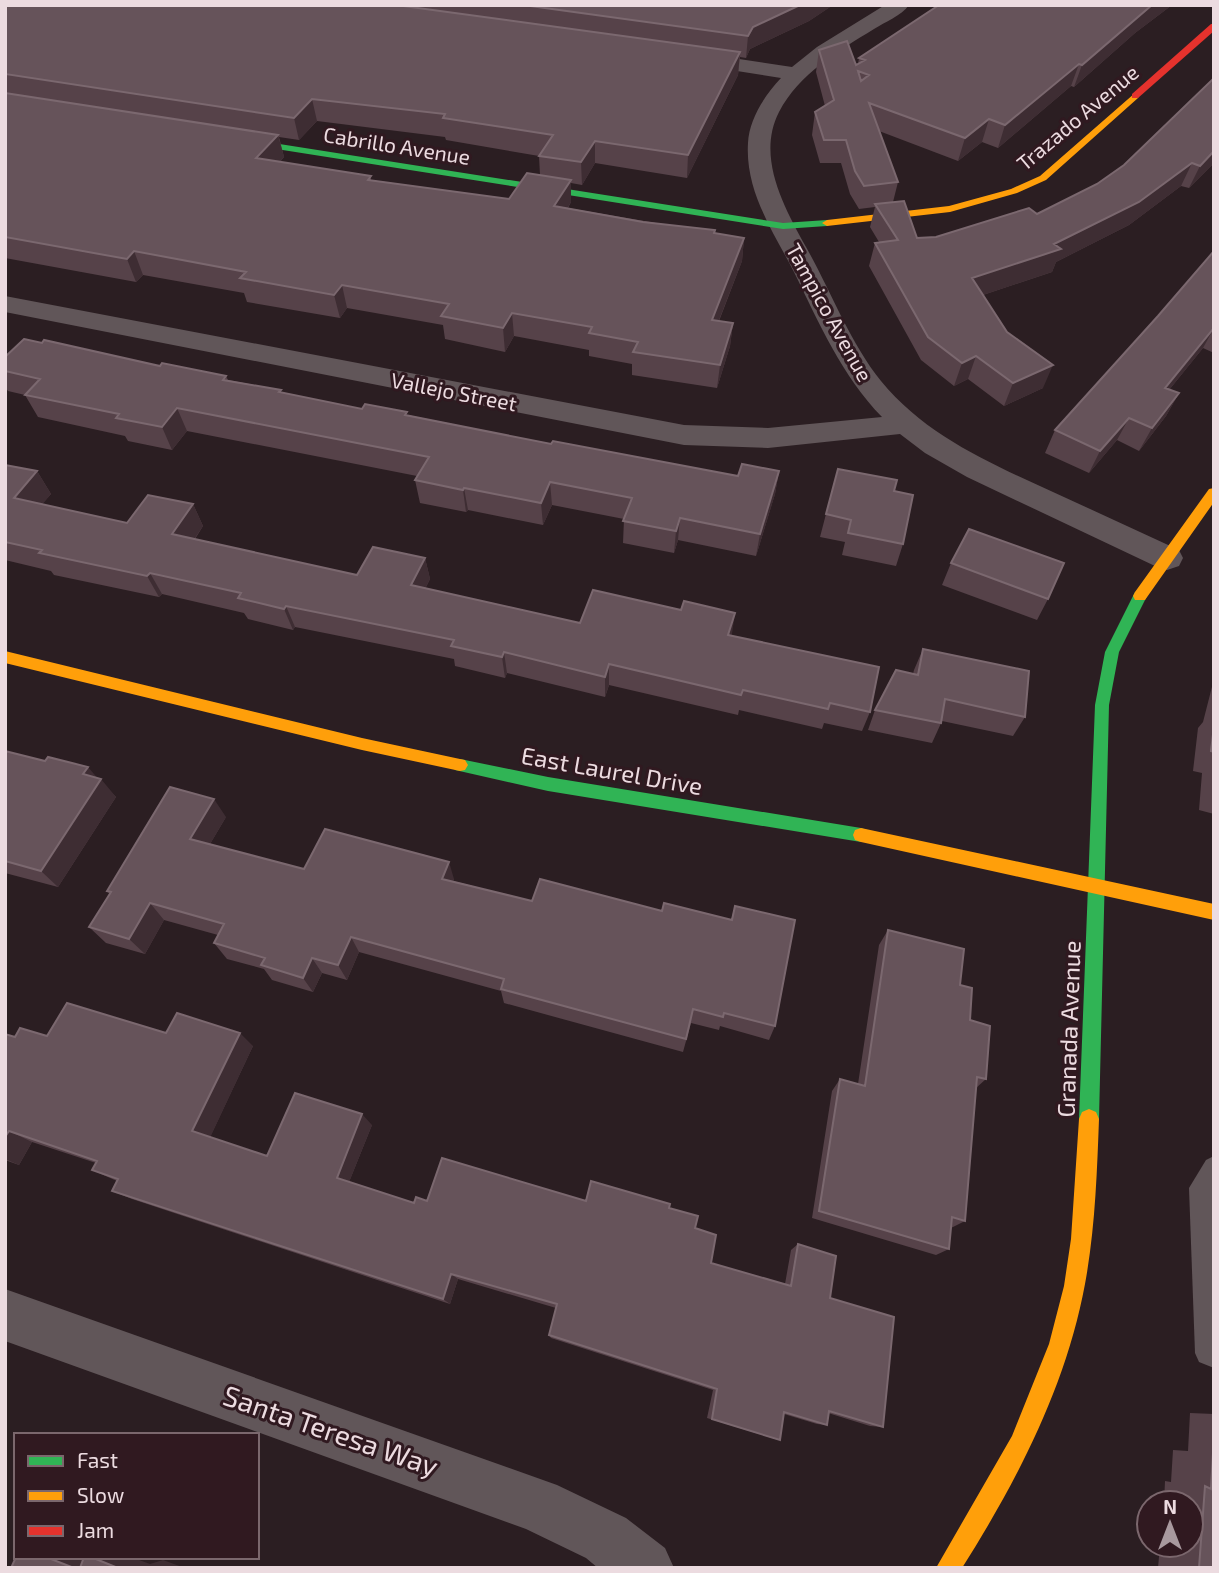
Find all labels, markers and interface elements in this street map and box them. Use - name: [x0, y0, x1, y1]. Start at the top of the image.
- street label: Trazado Avenue: [1011, 59, 1143, 175]
- street label: Cabrillo Avenue: [322, 121, 472, 169]
- street label: Tampico Avenue: [782, 239, 878, 385]
- street label: Vallejo Street: [389, 367, 519, 416]
- street label: East Laurel Drive: [519, 740, 705, 800]
- street label: Granada Avenue: [1050, 940, 1086, 1118]
- street label: Santa Teresa Way: [219, 1377, 443, 1483]
- legend: [14, 1433, 259, 1559]
- text: Fast: [77, 1447, 118, 1472]
- text: Slow: [77, 1482, 124, 1507]
- north arrow: [1135, 1489, 1205, 1559]
- text: N: [1163, 1495, 1177, 1518]
- text: Jam: [77, 1517, 114, 1542]

